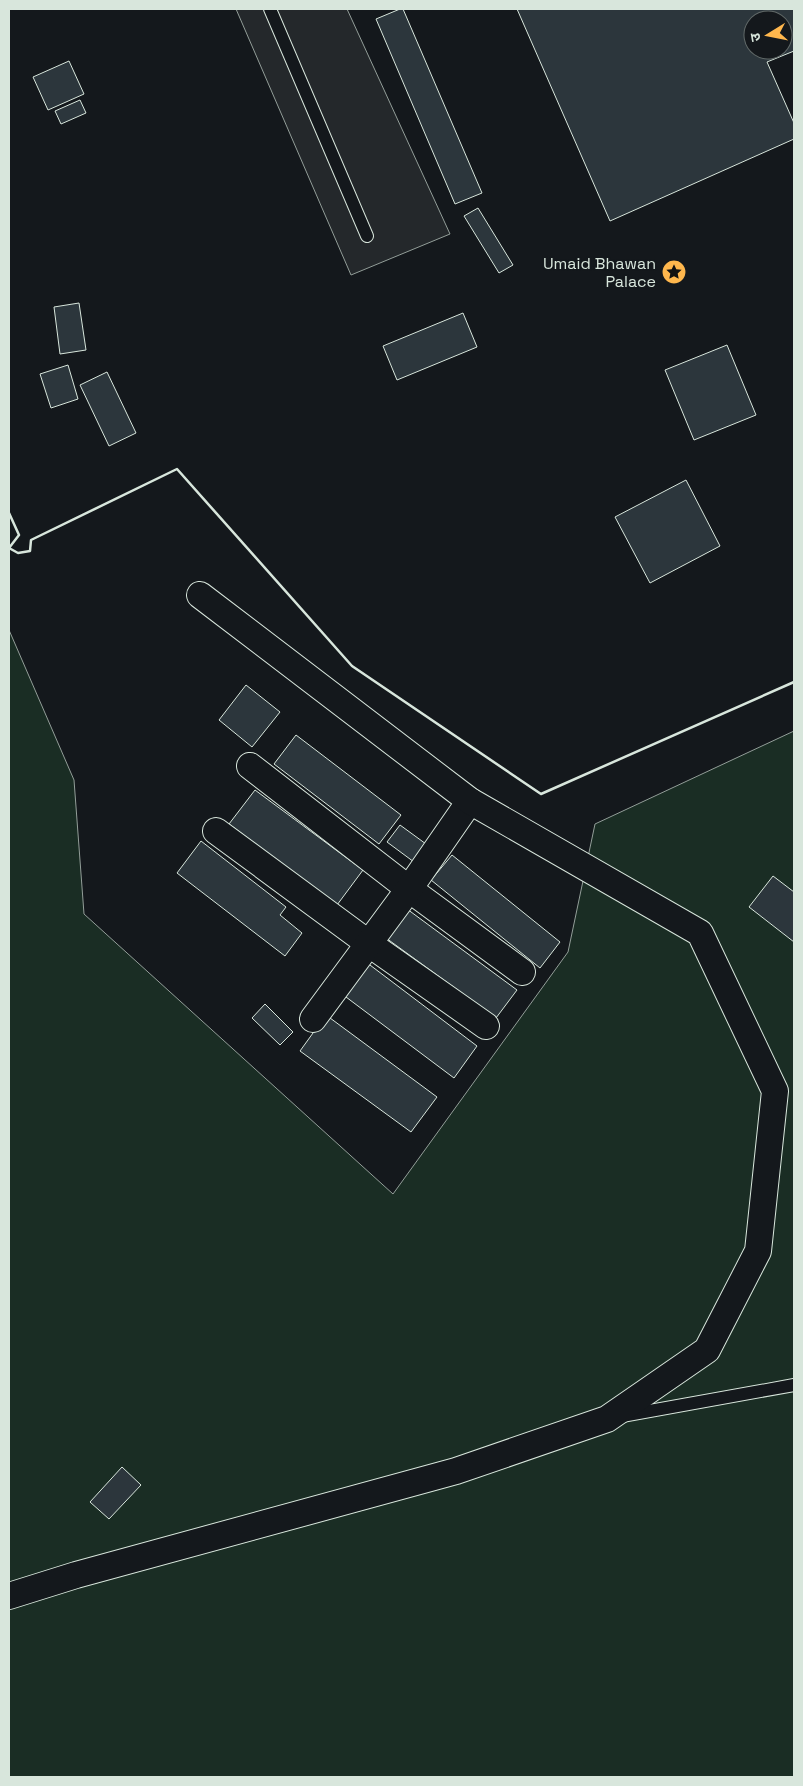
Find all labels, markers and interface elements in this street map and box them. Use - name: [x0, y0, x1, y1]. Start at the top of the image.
- north arrow: [743, 10, 793, 60]
- text: उ: [745, 31, 765, 43]
- place label: Umaid Bhawan Palace: [543, 253, 656, 292]
- place icon: Umaid Bhawan Palace: [661, 259, 687, 285]

